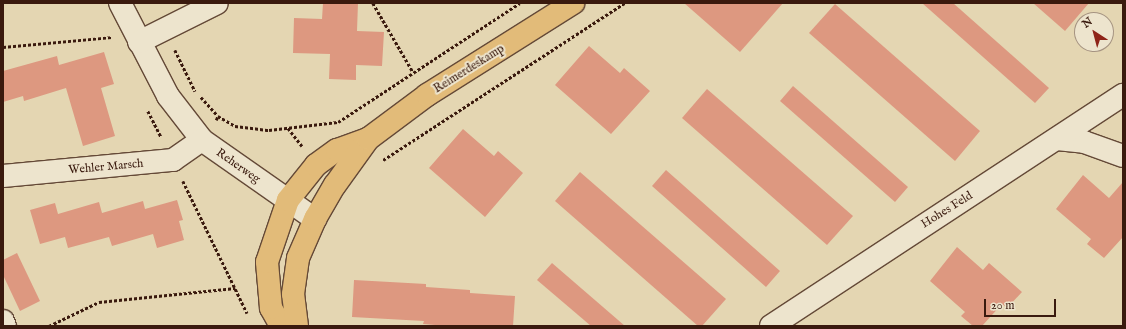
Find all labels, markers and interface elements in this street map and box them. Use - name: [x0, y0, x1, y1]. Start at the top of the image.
- north arrow: [1074, 12, 1114, 52]
- text: N: [1080, 15, 1096, 32]
- street label: Reimerdeskamp: [431, 42, 507, 96]
- street label: Reherweg: [213, 146, 263, 186]
- street label: Wehler Marsch: [68, 157, 144, 177]
- street label: Hohes Feld: [919, 189, 975, 231]
- scale bar: [986, 291, 1058, 317]
- text: 20 m: [991, 298, 1014, 313]

